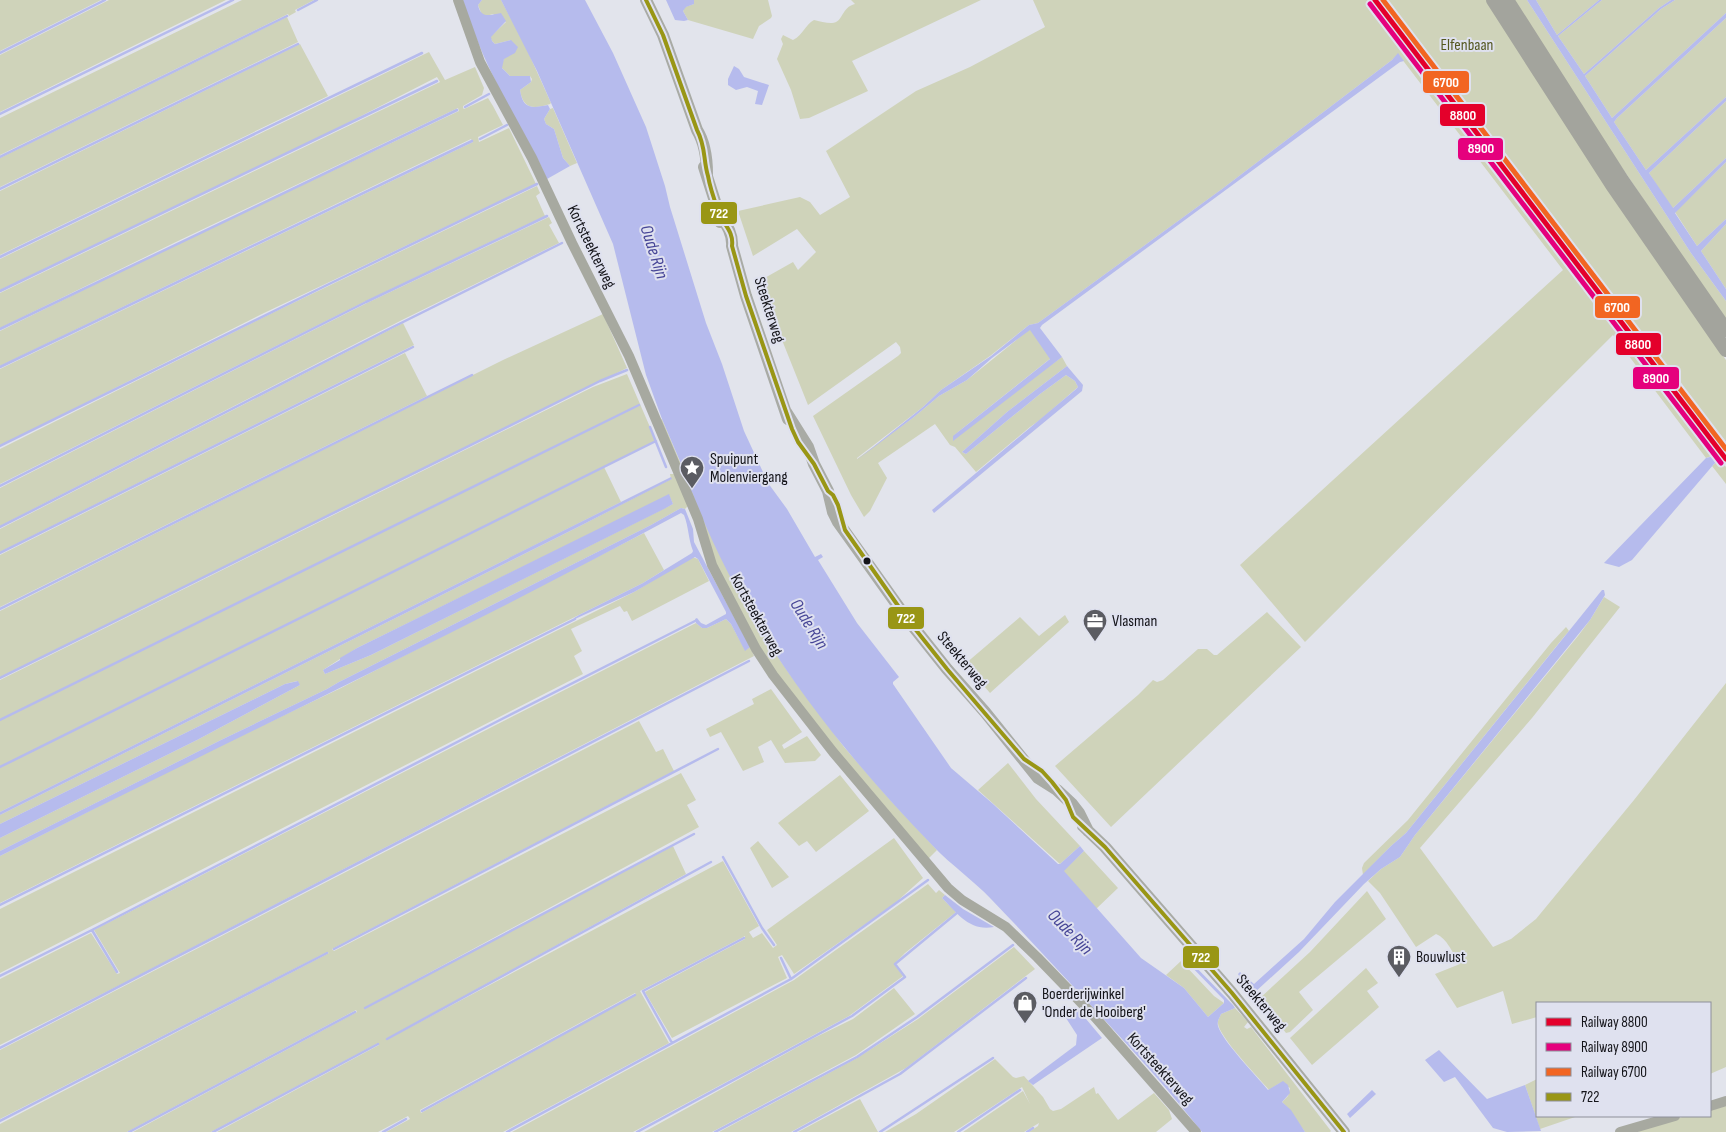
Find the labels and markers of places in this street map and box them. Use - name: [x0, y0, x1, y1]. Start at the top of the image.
- place label: Spuipunt Molenviergang: [710, 450, 788, 487]
- place icon: Spuipunt Molenviergang: [679, 455, 705, 489]
- unlabelled marker: [862, 556, 872, 566]
- office icon: Vlasman: [1082, 608, 1108, 642]
- place label: Vlasman: [1112, 612, 1157, 631]
- building icon: Bouwlust: [1386, 944, 1412, 978]
- place label: Bouwlust: [1416, 948, 1466, 967]
- place label: Boerderijwinkel 'Onder de Hooiberg': [1042, 985, 1146, 1022]
- shop icon: Boerderijwinkel 'Onder de Hooiberg': [1012, 990, 1038, 1024]

